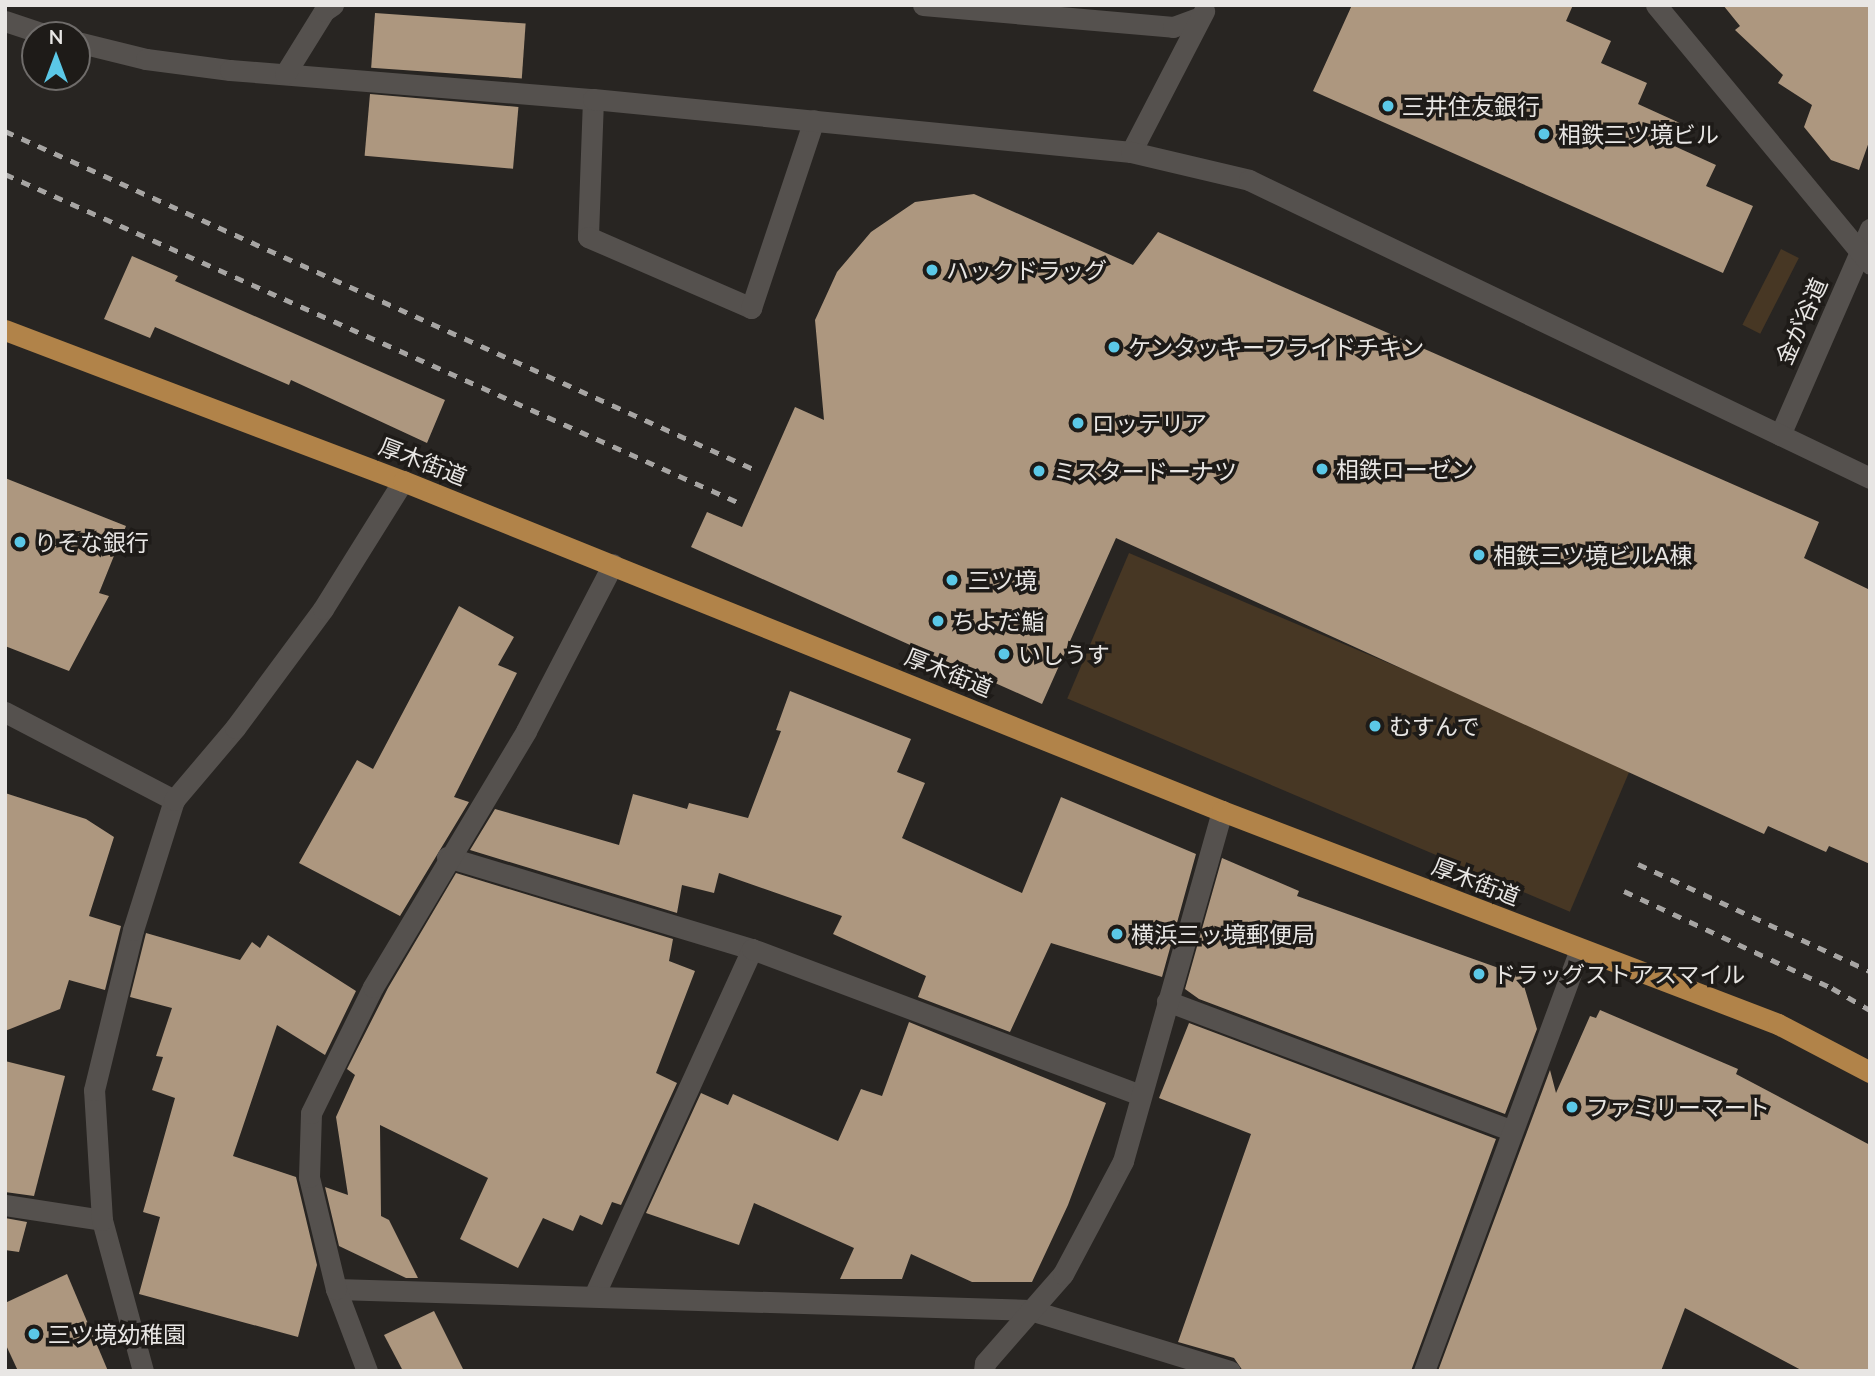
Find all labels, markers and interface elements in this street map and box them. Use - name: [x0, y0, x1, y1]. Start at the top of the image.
- north arrow: [21, 21, 91, 91]
- text: N: [49, 25, 63, 48]
- place label: 三井住友銀行: [1402, 92, 1540, 120]
- marker: 三井住友銀行: [1380, 98, 1396, 114]
- place label: 相鉄三ツ境ビル: [1558, 120, 1719, 148]
- marker: 相鉄三ツ境ビル: [1536, 126, 1552, 142]
- place label: ハックドラッグ: [946, 256, 1107, 284]
- marker: ハックドラッグ: [924, 262, 940, 278]
- street label: 金が谷道: [1770, 273, 1832, 369]
- place label: ケンタッキーフライドチキン: [1128, 333, 1427, 361]
- marker: ケンタッキーフライドチキン: [1106, 339, 1122, 355]
- place label: ロッテリア: [1092, 409, 1207, 437]
- marker: ロッテリア: [1070, 415, 1086, 431]
- street label: 厚木街道: [375, 432, 471, 490]
- place label: 相鉄ローゼン: [1336, 455, 1474, 483]
- place label: ミスタードーナツ: [1053, 457, 1237, 485]
- marker: 相鉄ローゼン: [1314, 461, 1330, 477]
- marker: ミスタードーナツ: [1031, 463, 1047, 479]
- place label: りそな銀行: [34, 528, 149, 556]
- marker: りそな銀行: [12, 534, 28, 550]
- place label: 相鉄三ツ境ビルA棟: [1493, 541, 1693, 569]
- marker: 相鉄三ツ境ビルA棟: [1471, 547, 1487, 563]
- place label: 三ツ境: [968, 566, 1037, 594]
- marker: 三ツ境: [942, 570, 962, 590]
- place label: ちよだ鮨: [952, 607, 1044, 635]
- marker: ちよだ鮨: [930, 613, 946, 629]
- place label: いしうす: [1018, 640, 1110, 668]
- street label: 厚木街道: [901, 642, 997, 702]
- marker: いしうす: [996, 646, 1012, 662]
- place label: むすんで: [1389, 712, 1481, 740]
- marker: むすんで: [1367, 718, 1383, 734]
- street label: 厚木街道: [1428, 852, 1524, 910]
- place label: 横浜三ッ境郵便局: [1131, 920, 1315, 948]
- marker: 横浜三ッ境郵便局: [1109, 926, 1125, 942]
- place label: ドラッグストアスマイル: [1493, 960, 1746, 988]
- marker: ドラッグストアスマイル: [1471, 966, 1487, 982]
- place label: ファミリーマート: [1586, 1093, 1770, 1121]
- marker: ファミリーマート: [1564, 1099, 1580, 1115]
- place label: 三ツ境幼稚園: [48, 1320, 186, 1348]
- marker: 三ツ境幼稚園: [26, 1326, 42, 1342]

